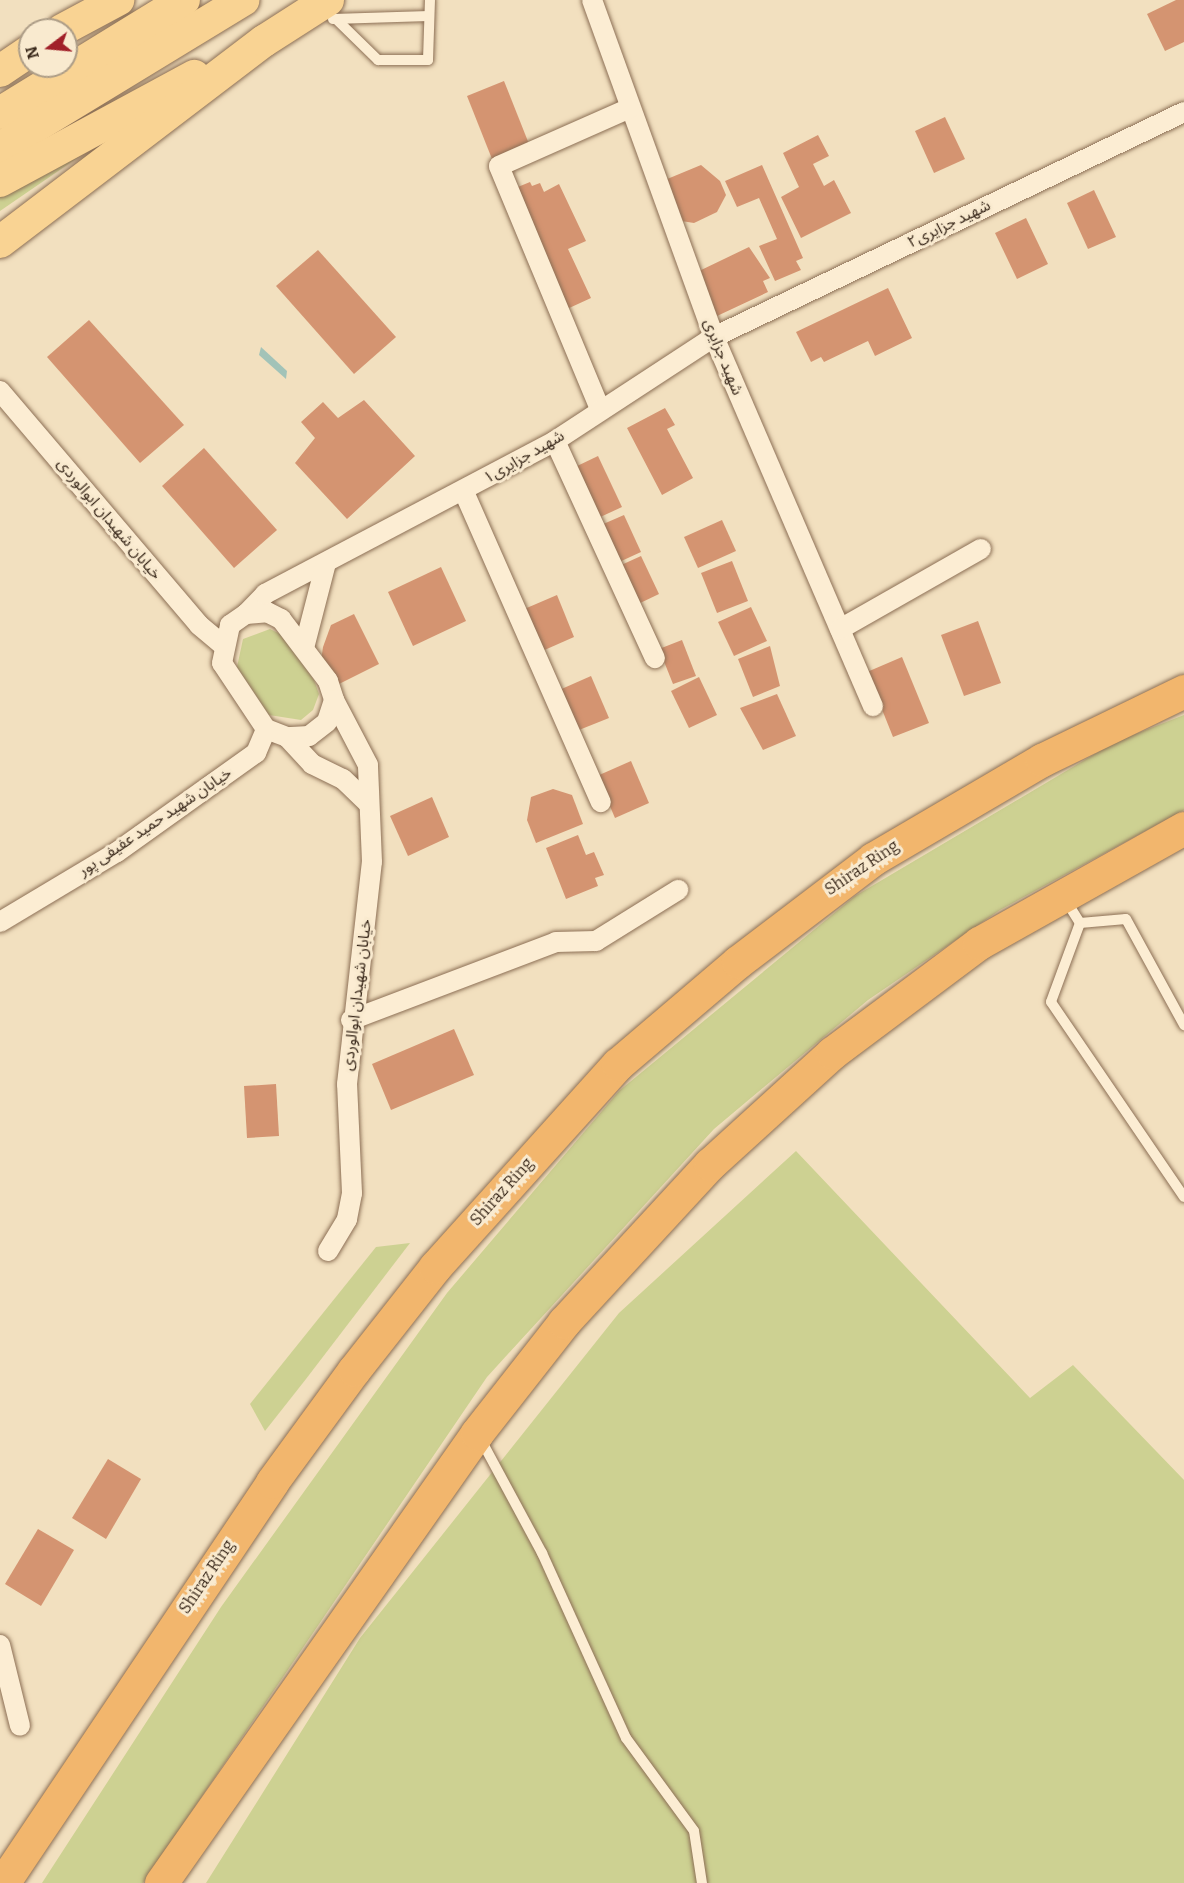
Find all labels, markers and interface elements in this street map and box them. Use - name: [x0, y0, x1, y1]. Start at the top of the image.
- north arrow: [18, 18, 78, 78]
- text: N: [21, 44, 43, 61]
- street label: شهید جزایری۲: [904, 196, 994, 252]
- street label: شهید جزایری: [699, 316, 747, 398]
- street label: شهید جزایری۱: [480, 426, 568, 488]
- street label: خیابان شهیدان ابوالوردی: [53, 454, 165, 584]
- street label: خیابان شهید حمید عفیفی پور: [75, 763, 235, 881]
- street label: Shiraz Ring: [822, 836, 902, 900]
- street label: خیابان شهیدان ابوالوردی: [338, 918, 376, 1072]
- street label: Shiraz Ring: [467, 1154, 537, 1230]
- street label: Shiraz Ring: [175, 1537, 239, 1617]

